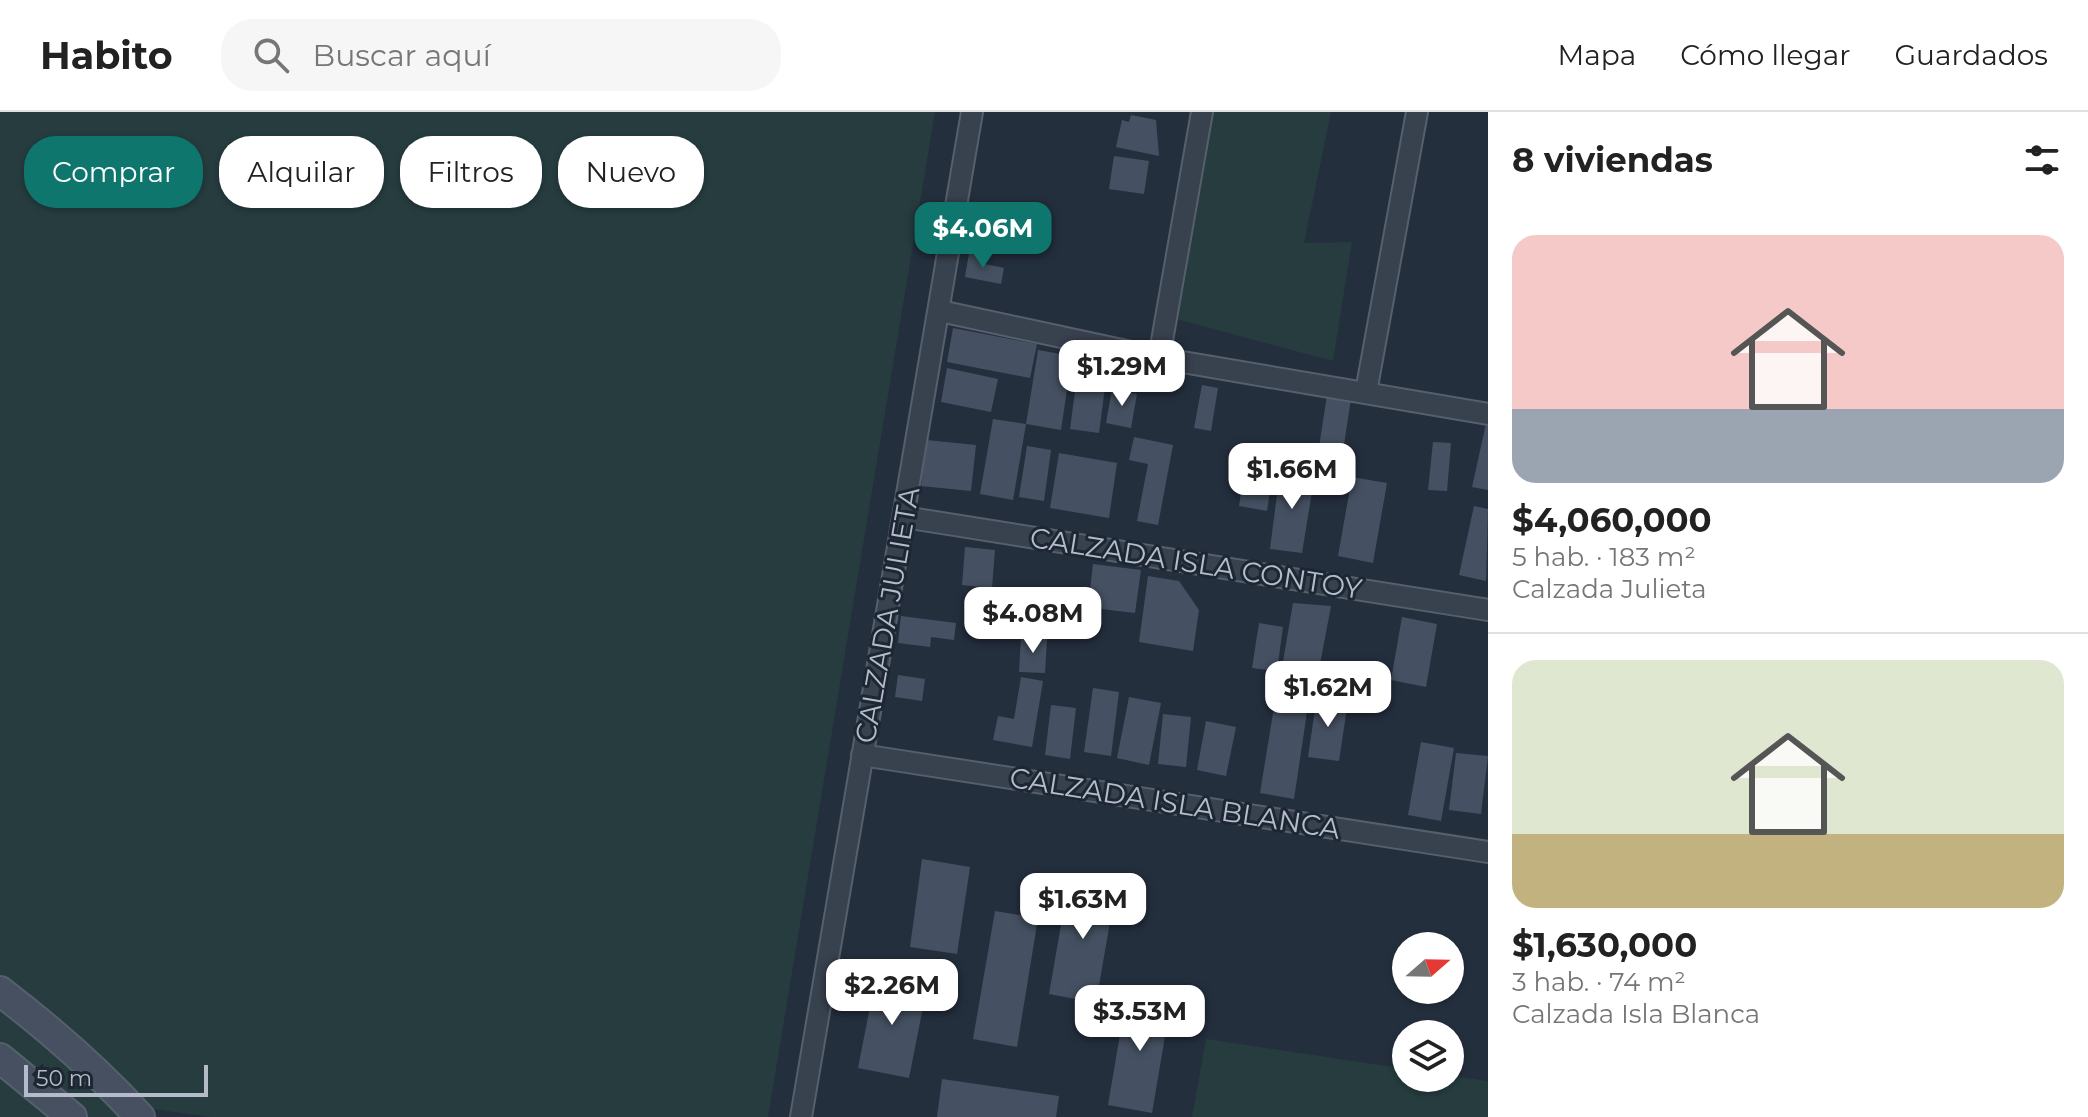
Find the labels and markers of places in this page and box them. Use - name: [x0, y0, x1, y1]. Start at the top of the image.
- pin: $4.06M: [918, 202, 1048, 270]
- pin: $1.29M: [1057, 340, 1187, 408]
- pin: $1.66M: [1227, 443, 1357, 511]
- pin: $4.08M: [968, 587, 1098, 655]
- pin: $1.62M: [1263, 661, 1393, 729]
- pin: $1.63M: [1018, 873, 1148, 941]
- pin: $2.26M: [827, 959, 957, 1027]
- pin: $3.53M: [1075, 985, 1205, 1053]

